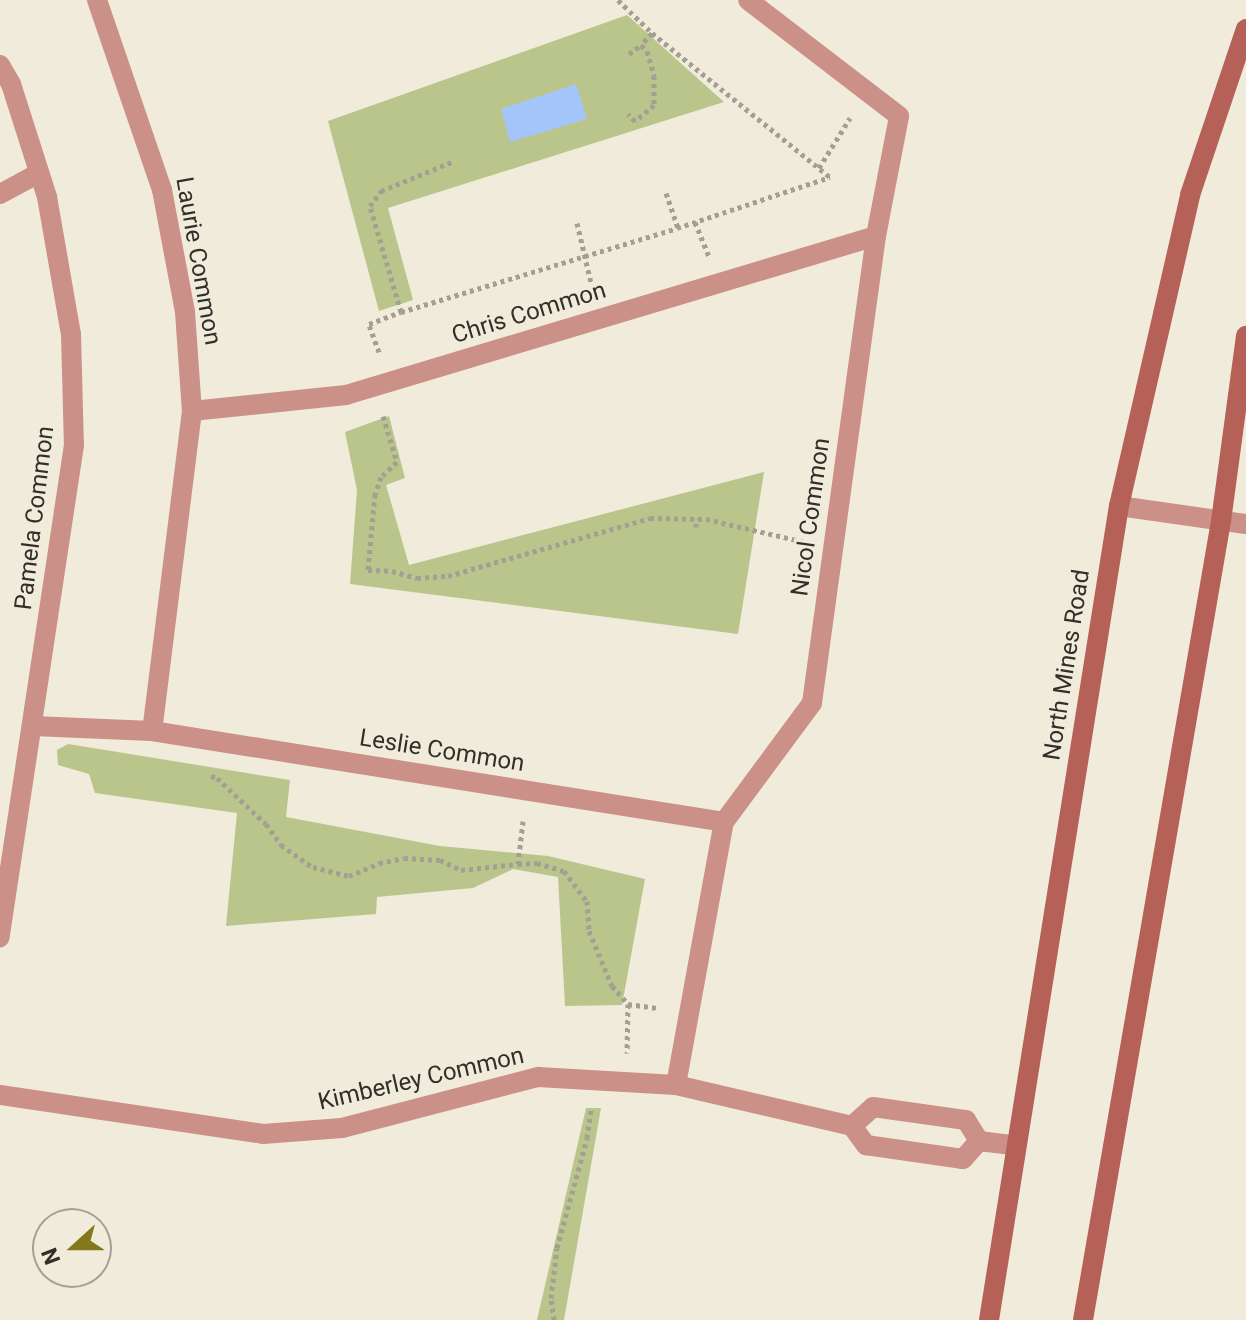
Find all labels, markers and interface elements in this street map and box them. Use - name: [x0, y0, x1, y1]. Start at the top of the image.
- street label: Laurie Common: [169, 175, 227, 347]
- street label: Chris Common: [449, 276, 609, 350]
- street label: Pamela Common: [9, 424, 61, 612]
- street label: Nicol Common: [786, 436, 836, 598]
- street label: North Mines Road: [1038, 568, 1096, 762]
- street label: Leslie Common: [357, 724, 527, 778]
- street label: Kimberley Common: [315, 1041, 527, 1117]
- north arrow: [32, 1208, 112, 1288]
- text: N: [37, 1244, 65, 1268]

